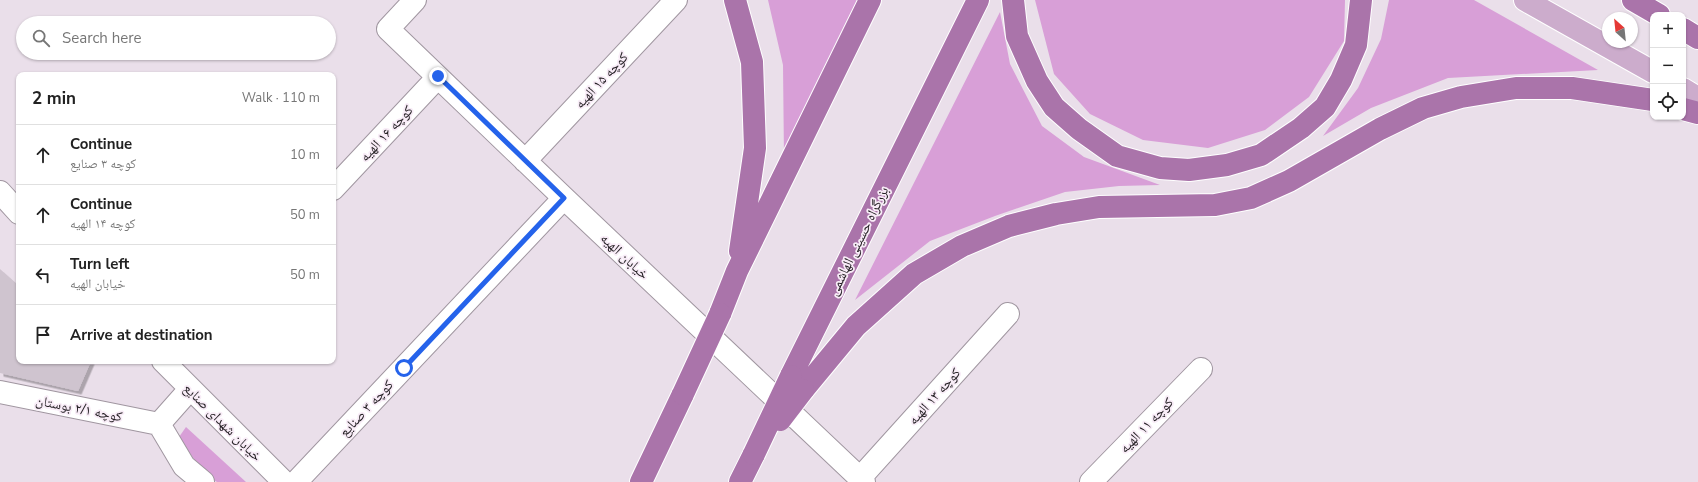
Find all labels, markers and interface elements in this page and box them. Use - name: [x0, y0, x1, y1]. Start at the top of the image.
- north arrow: [1602, 12, 1638, 48]
- map controls: [1650, 12, 1686, 120]
- button: +: [1650, 12, 1686, 48]
- search box: [16, 16, 336, 60]
- icon: search: [30, 27, 52, 49]
- text: Search here: [62, 28, 142, 48]
- street label: کوچه ۱۵ الهیه: [570, 48, 632, 113]
- button: −: [1650, 48, 1686, 84]
- route end: [429, 67, 447, 85]
- button: locate: [1650, 84, 1686, 120]
- text: 2 min: [32, 87, 76, 110]
- text: Walk · 110 m: [242, 89, 320, 107]
- street label: کوچه ۱۶ الهیه: [355, 101, 417, 166]
- text: Continue: [70, 134, 132, 154]
- icon: ahead: [32, 144, 54, 166]
- text: 10 m: [290, 146, 320, 164]
- text: کوچه ۳ صنایع: [70, 155, 136, 173]
- street label: بزرگراه حسینی الهاشمی: [824, 183, 893, 299]
- text: Continue: [70, 194, 132, 214]
- icon: ahead: [32, 204, 54, 226]
- text: 50 m: [290, 206, 320, 224]
- text: کوچه ۱۴ الهیه: [70, 215, 135, 233]
- street label: خیابان الهیه: [596, 229, 653, 284]
- text: Turn left: [70, 254, 129, 274]
- icon: left: [32, 264, 54, 286]
- text: 50 m: [290, 266, 320, 284]
- text: خیابان الهیه: [70, 275, 125, 293]
- icon: arrive: [32, 324, 54, 346]
- text: Arrive at destination: [70, 325, 213, 345]
- route start: [395, 359, 413, 377]
- street label: کوچه ۱۳ الهیه: [904, 364, 965, 429]
- street label: کوچه ۳ صنایع: [335, 376, 398, 441]
- street label: خیابان شهدای صنایع: [179, 379, 266, 466]
- street label: کوچه ۲/۱ بوستان: [34, 391, 124, 426]
- street label: کوچه ۱۱ الهیه: [1115, 393, 1178, 457]

